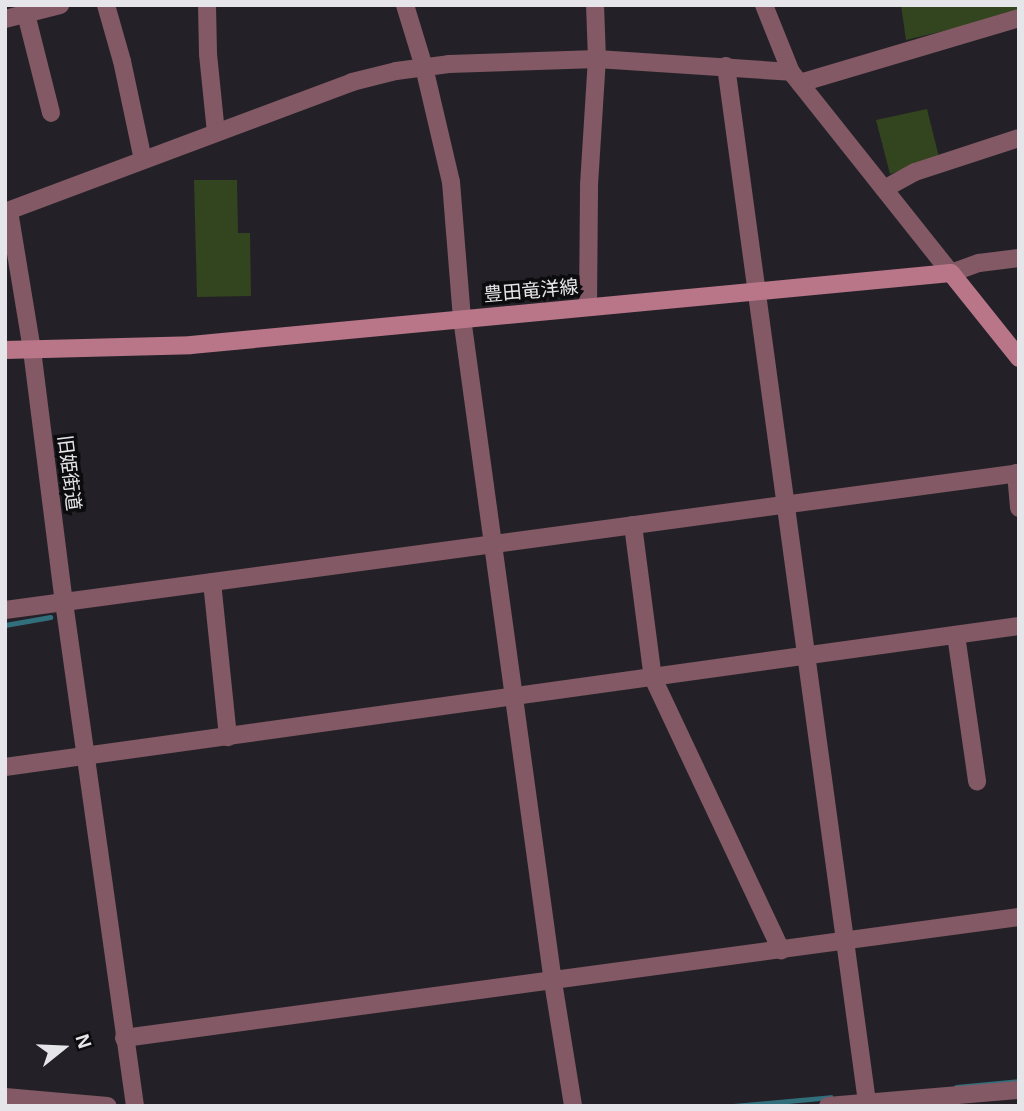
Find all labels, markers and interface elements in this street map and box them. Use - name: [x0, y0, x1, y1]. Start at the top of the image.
- street label: 豊田竜洋線: [483, 276, 579, 306]
- street label: 旧姫街道: [53, 434, 85, 512]
- north arrow: [28, 1013, 98, 1083]
- text: N: [71, 1032, 96, 1051]

